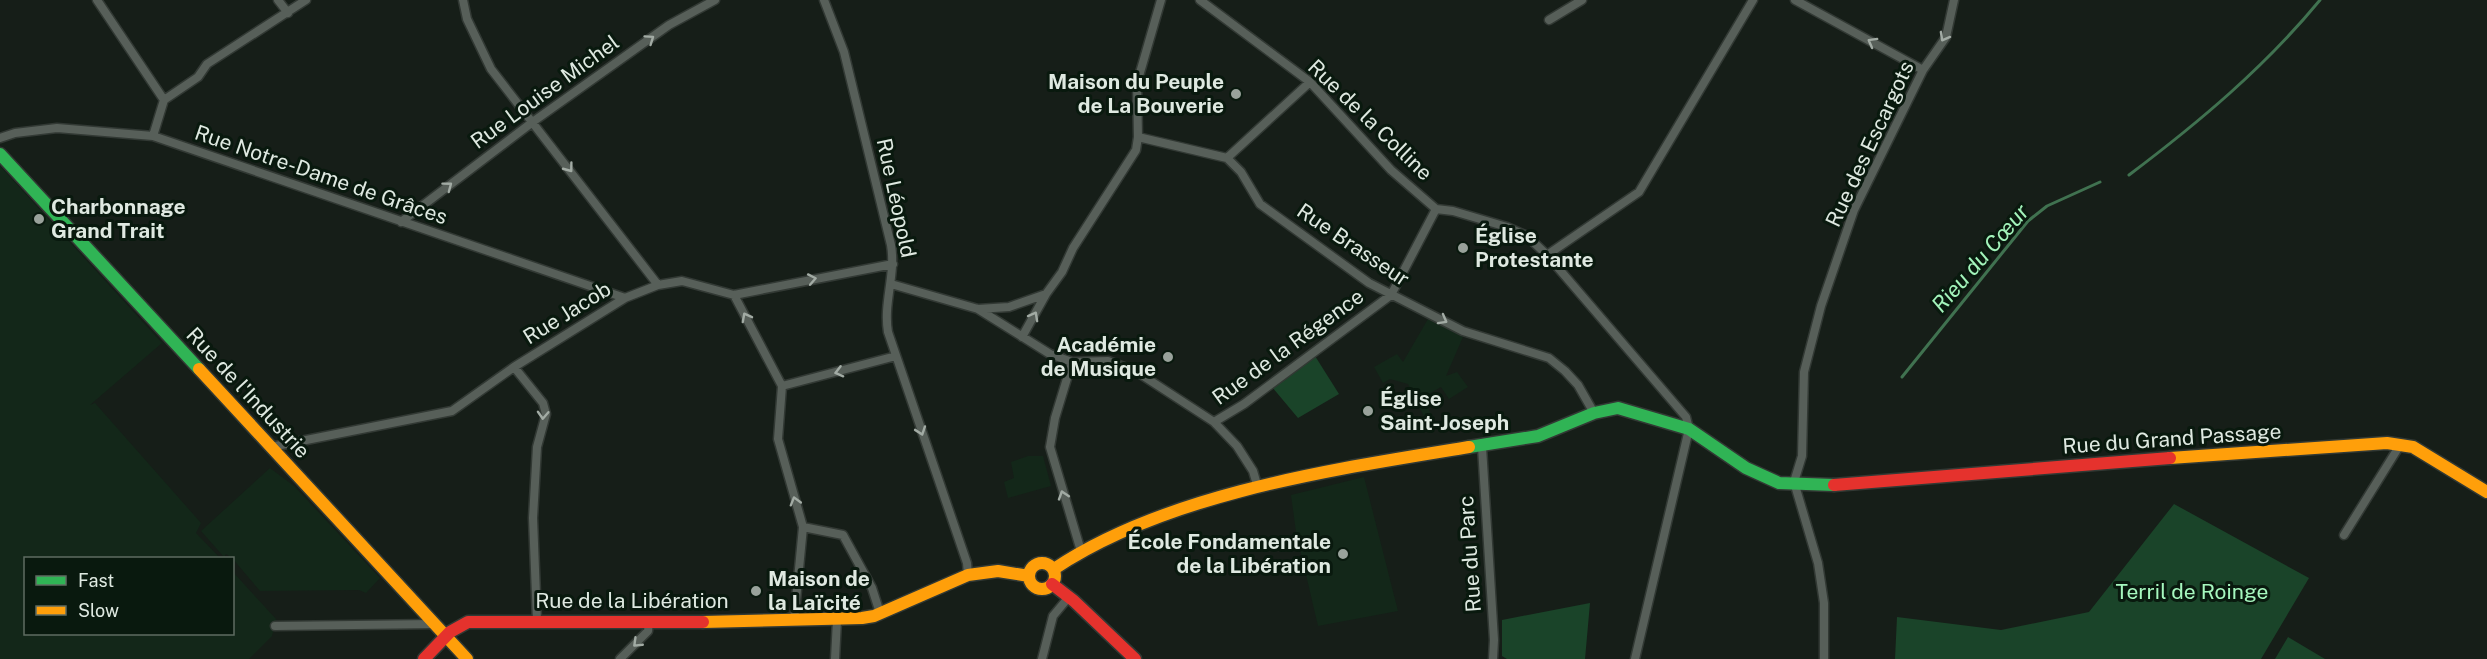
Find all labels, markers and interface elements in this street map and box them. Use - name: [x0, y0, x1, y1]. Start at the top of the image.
- street label: Rue Louise Michel: [466, 29, 624, 154]
- one-way arrow: [1940, 31, 1951, 41]
- one-way arrow: [643, 35, 654, 46]
- one-way arrow: [1868, 38, 1878, 49]
- street label: Rue de la Colline: [1303, 54, 1438, 185]
- street label: Rue des Escargots: [1820, 57, 1919, 231]
- place label: Maison du Peuple de La Bouverie: [1048, 69, 1224, 118]
- marker: Maison du Peuple de La Bouverie: [1229, 87, 1243, 101]
- street label: Rue Notre-Dame de Grâces: [192, 120, 451, 230]
- street label: Rue Léopold: [872, 136, 921, 260]
- one-way arrow: [562, 161, 573, 172]
- one-way arrow: [441, 183, 452, 194]
- place label: Charbonnage Grand Trait: [51, 194, 186, 243]
- street label: Rue Brasseur: [1292, 198, 1414, 291]
- water label: Rieu du Cœur: [1926, 198, 2034, 317]
- marker: Charbonnage Grand Trait: [32, 212, 46, 226]
- place label: Église Protestante: [1475, 223, 1594, 272]
- marker: Église Protestante: [1456, 241, 1470, 255]
- one-way arrow: [807, 273, 817, 286]
- street label: Rue Jacob: [518, 276, 615, 349]
- street label: Rue de la Régence: [1207, 283, 1368, 410]
- one-way arrow: [1026, 312, 1038, 322]
- one-way arrow: [742, 313, 753, 324]
- one-way arrow: [1437, 313, 1448, 324]
- street label: Rue de l'Industrie: [181, 322, 315, 463]
- place label: Académie de Musique: [1041, 332, 1156, 381]
- marker: Académie de Musique: [1161, 350, 1175, 364]
- one-way arrow: [835, 364, 845, 377]
- place label: Église Saint-Joseph: [1380, 386, 1509, 435]
- marker: Église Saint-Joseph: [1361, 404, 1375, 418]
- one-way arrow: [536, 411, 549, 420]
- street label: Rue du Grand Passage: [2062, 418, 2282, 459]
- one-way arrow: [913, 425, 926, 436]
- one-way arrow: [1058, 490, 1070, 501]
- street label: Rue du Parc: [1453, 495, 1486, 613]
- one-way arrow: [790, 496, 802, 507]
- place label: École Fondamentale de la Libération: [1128, 529, 1331, 578]
- marker: École Fondamentale de la Libération: [1336, 547, 1350, 561]
- legend: [24, 557, 234, 635]
- place label: Maison de la Laïcité: [768, 566, 870, 615]
- text: Fast: [78, 570, 114, 591]
- park label: Terril de Roinge: [2115, 579, 2269, 604]
- marker: Maison de la Laïcité: [749, 584, 763, 598]
- street label: Rue de la Libération: [535, 588, 729, 613]
- text: Slow: [78, 600, 119, 621]
- one-way arrow: [633, 635, 644, 646]

